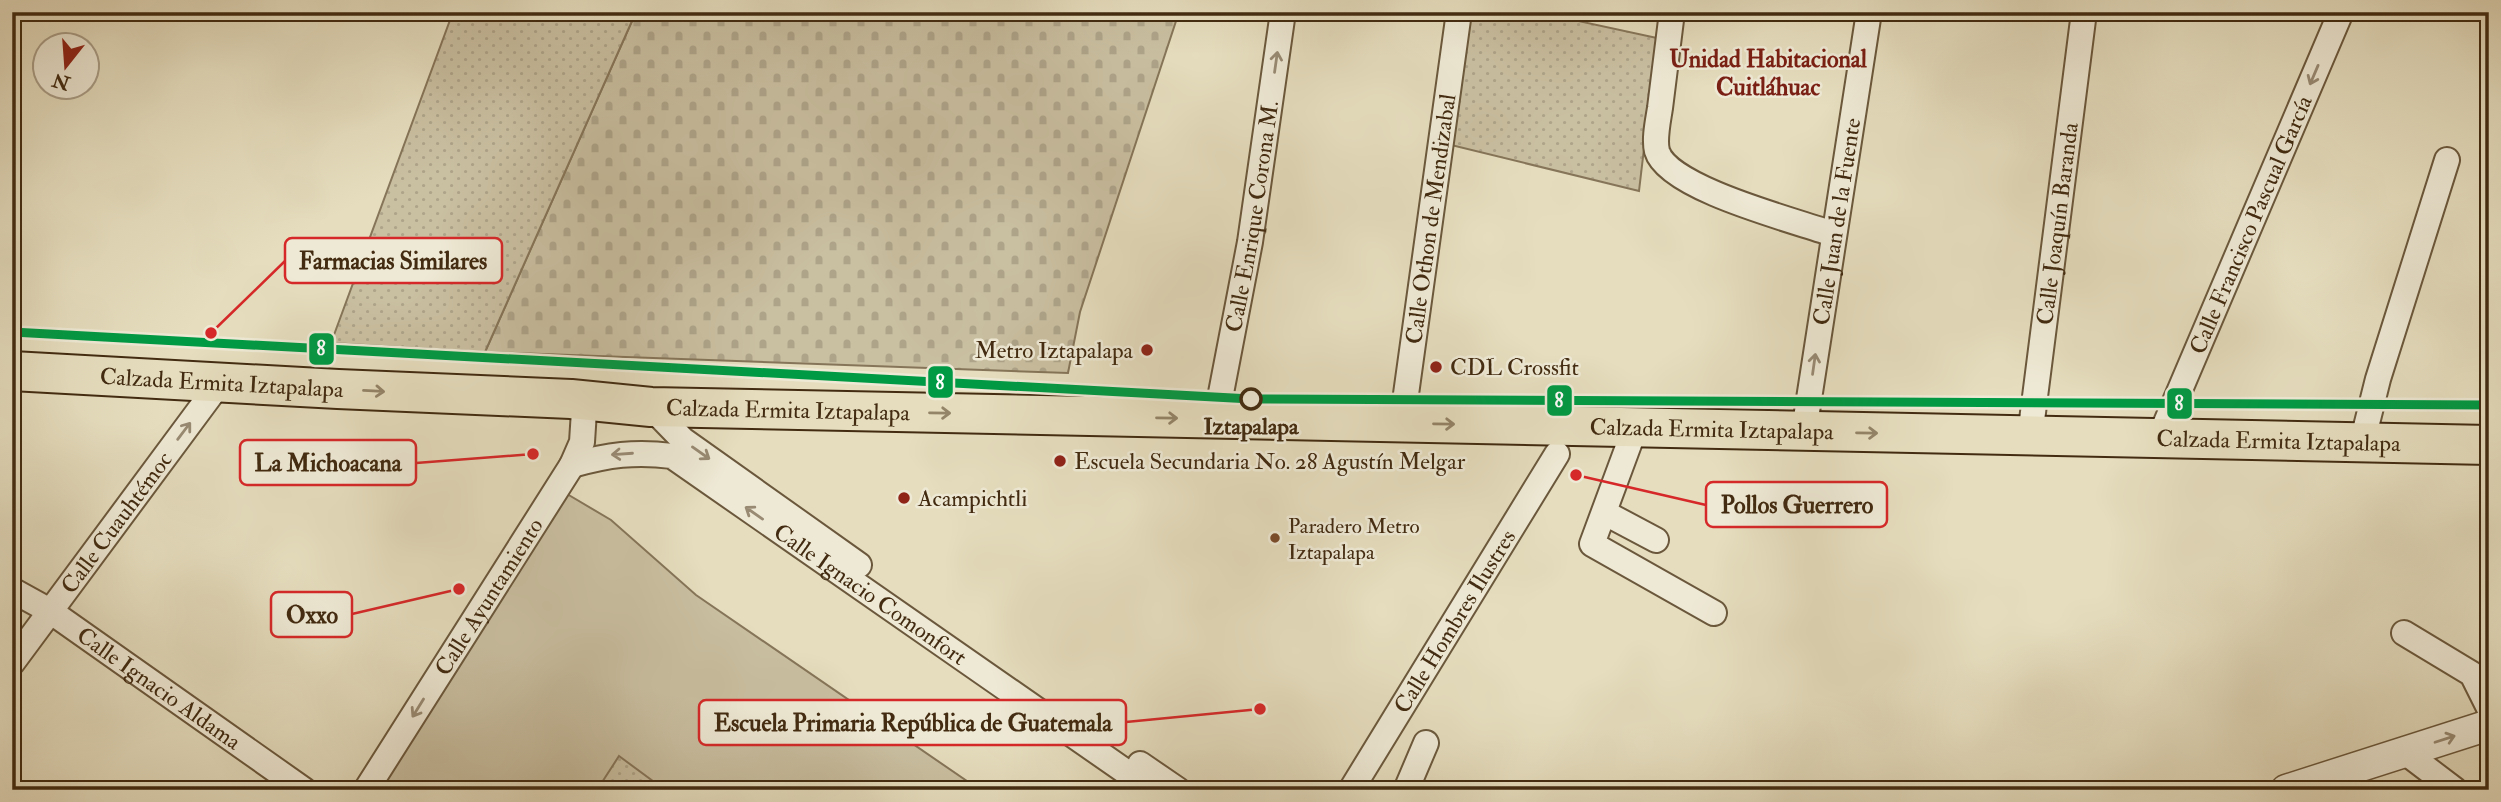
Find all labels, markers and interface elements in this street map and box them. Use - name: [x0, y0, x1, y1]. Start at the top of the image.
- north arrow: [32, 32, 102, 102]
- district label: Unidad Habitacional Cuitláhuac: [1669, 44, 1868, 103]
- one-way arrow: [1269, 51, 1282, 74]
- one-way arrow: [2307, 64, 2320, 85]
- text: N: [49, 67, 74, 96]
- street label: Calle Francisco Pascual García: [2182, 90, 2318, 358]
- street label: Calle Othon de Mendizabal: [1399, 92, 1462, 346]
- street label: Calle Enrique Corona M.: [1219, 99, 1285, 334]
- street label: Calle Juan de la Fuente: [1806, 115, 1867, 327]
- street label: Calle Joaquín Baranda: [2030, 120, 2084, 327]
- callout: Farmacias Similares: [285, 238, 502, 283]
- text: Farmacias Similares: [299, 246, 487, 277]
- line badge: 8: [308, 332, 335, 366]
- place label: Metro Iztapalapa: [975, 336, 1134, 366]
- text: 8: [317, 337, 326, 361]
- marker: Metro Iztapalapa: [1139, 342, 1155, 358]
- place label: CDL Crossfit: [1450, 353, 1579, 382]
- one-way arrow: [1808, 353, 1821, 376]
- marker: CDL Crossfit: [1428, 359, 1444, 375]
- street label: Calzada Ermita Iztapalapa: [99, 361, 345, 404]
- line badge: 8: [927, 365, 954, 399]
- text: 8: [936, 371, 945, 395]
- one-way arrow: [362, 384, 385, 397]
- line badge: 8: [1546, 384, 1573, 417]
- line badge: 8: [2166, 387, 2193, 420]
- marker: Iztapalapa: [1240, 388, 1262, 410]
- text: 8: [1555, 389, 1564, 413]
- text: 8: [2175, 392, 2184, 416]
- street label: Calzada Ermita Iztapalapa: [666, 393, 911, 428]
- one-way arrow: [928, 406, 951, 420]
- one-way arrow: [1156, 411, 1179, 425]
- place label: Iztapalapa: [1204, 412, 1300, 442]
- street label: Calzada Ermita Iztapalapa: [1589, 412, 1835, 447]
- one-way arrow: [1432, 417, 1455, 430]
- one-way arrow: [177, 422, 191, 441]
- street label: Calzada Ermita Iztapalapa: [2156, 424, 2401, 458]
- one-way arrow: [1856, 426, 1879, 439]
- callout: La Michoacana: [240, 440, 416, 485]
- street label: Calle Cuauhtémoc: [54, 446, 178, 599]
- one-way arrow: [691, 446, 710, 460]
- place label: Escuela Secundaria No. 28 Agustín Melgar: [1074, 447, 1466, 476]
- text: La Michoacana: [254, 448, 403, 479]
- one-way arrow: [611, 448, 633, 461]
- marker: Escuela Secundaria No. 28 Agustín Melgar: [1052, 453, 1068, 469]
- callout: Pollos Guerrero: [1706, 482, 1887, 527]
- place label: Acampichtli: [917, 484, 1027, 514]
- marker: Acampichtli: [896, 490, 912, 506]
- text: Pollos Guerrero: [1721, 490, 1874, 521]
- one-way arrow: [745, 506, 764, 520]
- street label: Calle Ayuntamiento: [428, 512, 549, 681]
- place label: Paradero Metro Iztapalapa: [1288, 513, 1420, 566]
- street label: Calle Ignacio Comonfort: [768, 517, 973, 671]
- street label: Calle Hombres Ilustres: [1387, 524, 1522, 718]
- marker: Paradero Metro Iztapalapa: [1268, 531, 1282, 545]
- callout: Oxxo: [271, 592, 352, 637]
- text: Oxxo: [286, 600, 339, 631]
- street label: Calle Ignacio Aldama: [72, 620, 247, 756]
- one-way arrow: [410, 698, 424, 718]
- callout: Escuela Primaria República de Guatemala: [699, 700, 1126, 745]
- text: Escuela Primaria República de Guatemala: [714, 708, 1113, 739]
- one-way arrow: [2433, 732, 2455, 744]

